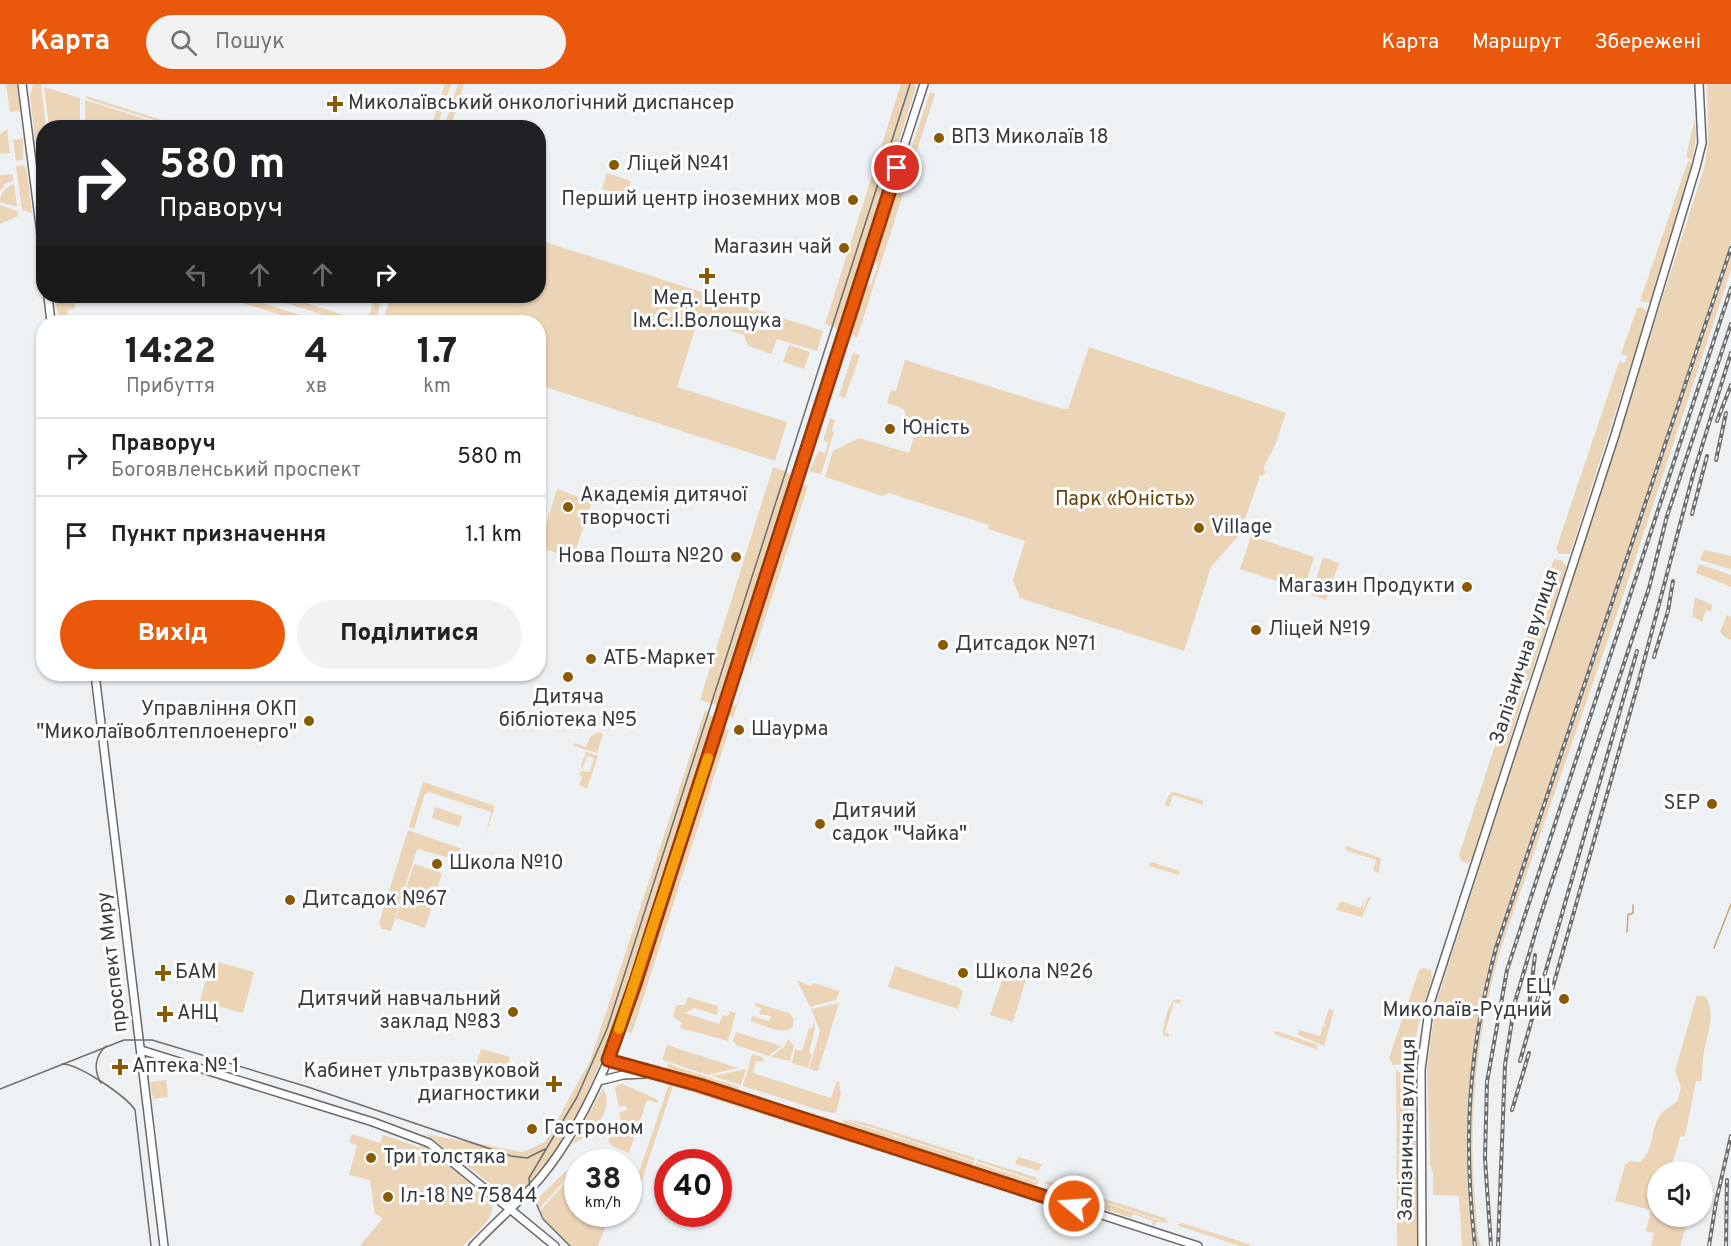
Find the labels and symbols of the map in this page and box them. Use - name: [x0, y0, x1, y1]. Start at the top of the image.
- place label: Миколаївський онкологічний диспансер: [348, 91, 734, 117]
- marker: Миколаївський онкологічний диспансер: [326, 95, 344, 113]
- place label: ВПЗ Миколаїв 18: [951, 125, 1109, 151]
- marker: ВПЗ Миколаїв 18: [932, 131, 946, 145]
- pin: [871, 142, 922, 193]
- place label: Ліцей №41: [626, 152, 730, 178]
- marker: Ліцей №41: [607, 158, 621, 172]
- place label: Перший центр іноземних мов: [561, 187, 841, 213]
- marker: Перший центр іноземних мов: [846, 193, 860, 207]
- place label: Магазин чай: [713, 235, 832, 261]
- marker: Магазин чай: [837, 241, 851, 255]
- marker: Мед. Центр Ім.С.І.Волощука: [698, 267, 716, 285]
- place label: Мед. Центр Ім.С.І.Волощука: [633, 286, 781, 335]
- place label: Юність: [902, 416, 970, 442]
- marker: Юність: [883, 422, 897, 436]
- place label: Академія дитячої творчості: [580, 483, 748, 532]
- park label: Парк «Юність»: [1055, 487, 1195, 513]
- marker: Академія дитячої творчості: [561, 500, 575, 514]
- place label: Village: [1211, 515, 1272, 541]
- marker: Village: [1192, 521, 1206, 535]
- place label: Нова Пошта №20: [558, 544, 724, 570]
- marker: Нова Пошта №20: [729, 550, 743, 564]
- street label: Залізнична вулиця: [1484, 566, 1566, 748]
- place label: Магазин Продукти: [1278, 574, 1455, 600]
- marker: Магазин Продукти: [1460, 580, 1474, 594]
- place label: Ліцей №19: [1268, 617, 1371, 643]
- marker: Ліцей №19: [1249, 623, 1263, 637]
- place label: Дитсадок №71: [955, 632, 1096, 658]
- marker: Дитсадок №71: [936, 638, 950, 652]
- place label: АТБ-Маркет: [603, 646, 715, 672]
- marker: АТБ-Маркет: [584, 652, 598, 666]
- marker: Дитяча бібліотека №5: [561, 670, 575, 684]
- place label: Дитяча бібліотека №5: [499, 685, 637, 734]
- place label: Управління ОКП "Миколаївоблтеплоенерго": [36, 697, 297, 746]
- marker: Управління ОКП "Миколаївоблтеплоенерго": [302, 714, 316, 728]
- place label: Шаурма: [751, 717, 828, 743]
- marker: Шаурма: [732, 723, 746, 737]
- place label: SEP: [1664, 791, 1700, 817]
- marker: SEP: [1705, 797, 1719, 811]
- place label: Дитячий садок "Чайка": [832, 799, 967, 848]
- marker: Дитячий садок "Чайка": [813, 817, 827, 831]
- place label: Школа №10: [449, 851, 564, 877]
- marker: Школа №10: [430, 857, 444, 871]
- place label: Дитсадок №67: [302, 887, 447, 913]
- street label: проспект Миру: [91, 890, 135, 1034]
- marker: Дитсадок №67: [283, 893, 297, 907]
- place label: БАМ: [175, 960, 217, 986]
- place label: Школа №26: [975, 960, 1093, 986]
- marker: БАМ: [156, 966, 170, 980]
- marker: Школа №26: [956, 966, 970, 980]
- place label: ЕЦ Миколаїв-Рудний: [1382, 975, 1552, 1024]
- place label: Дитячий навчальний заклад №83: [297, 987, 501, 1036]
- marker: ЕЦ Миколаїв-Рудний: [1557, 992, 1571, 1006]
- place label: АНЦ: [177, 1001, 219, 1027]
- marker: Дитячий навчальний заклад №83: [506, 1005, 520, 1019]
- marker: АНЦ: [158, 1007, 172, 1021]
- street label: Залізнична вулиця: [1393, 1038, 1423, 1222]
- place label: Аптека № 1: [132, 1054, 239, 1080]
- place label: Кабинет ультразвуковой диагностики: [304, 1059, 540, 1108]
- marker: Аптека № 1: [113, 1060, 127, 1074]
- marker: Кабинет ультразвуковой диагностики: [545, 1075, 563, 1093]
- place label: Гастроном: [544, 1116, 644, 1142]
- marker: Гастроном: [525, 1122, 539, 1136]
- place label: Три толстяка: [383, 1145, 506, 1171]
- speed limit sign: 40: [654, 1149, 732, 1227]
- marker: Три толстяка: [364, 1151, 378, 1165]
- position arrow: [1042, 1174, 1106, 1238]
- place label: Іл-18 № 75844: [400, 1184, 537, 1210]
- marker: Іл-18 № 75844: [381, 1190, 395, 1204]

